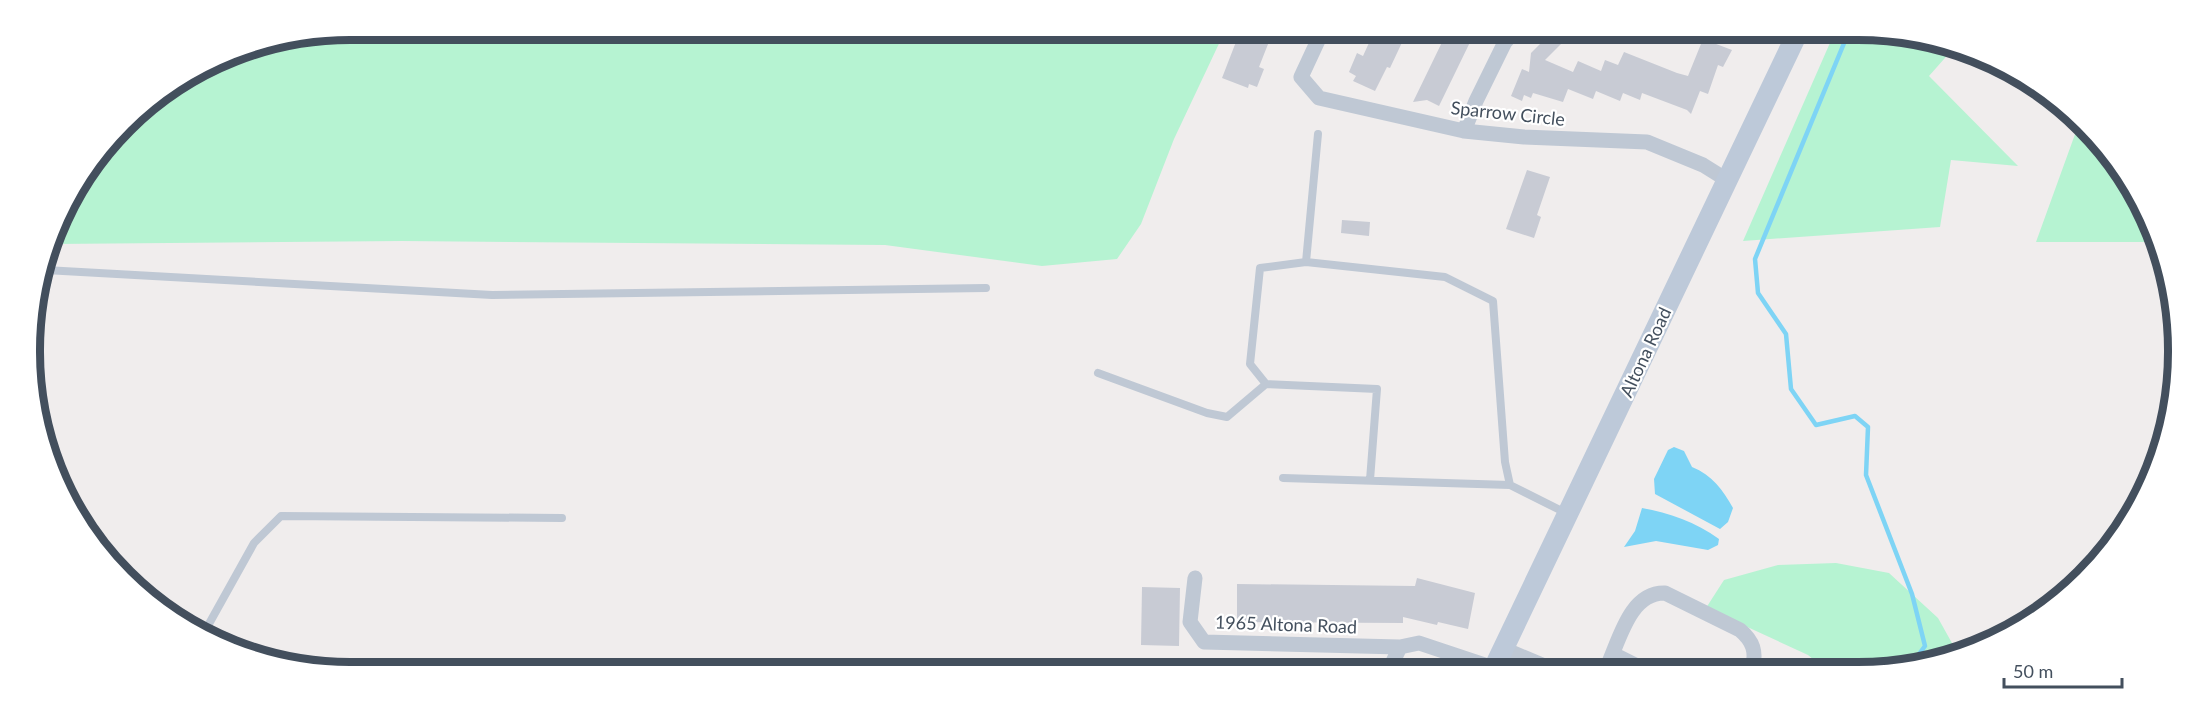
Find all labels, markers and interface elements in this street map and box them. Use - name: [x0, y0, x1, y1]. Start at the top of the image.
- street label: Sparrow Circle: [1450, 96, 1566, 130]
- street label: Altona Road: [1615, 304, 1675, 400]
- street label: 1965 Altona Road: [1215, 611, 1357, 637]
- scale bar: [2004, 651, 2122, 689]
- text: 50 m: [2013, 660, 2053, 682]

